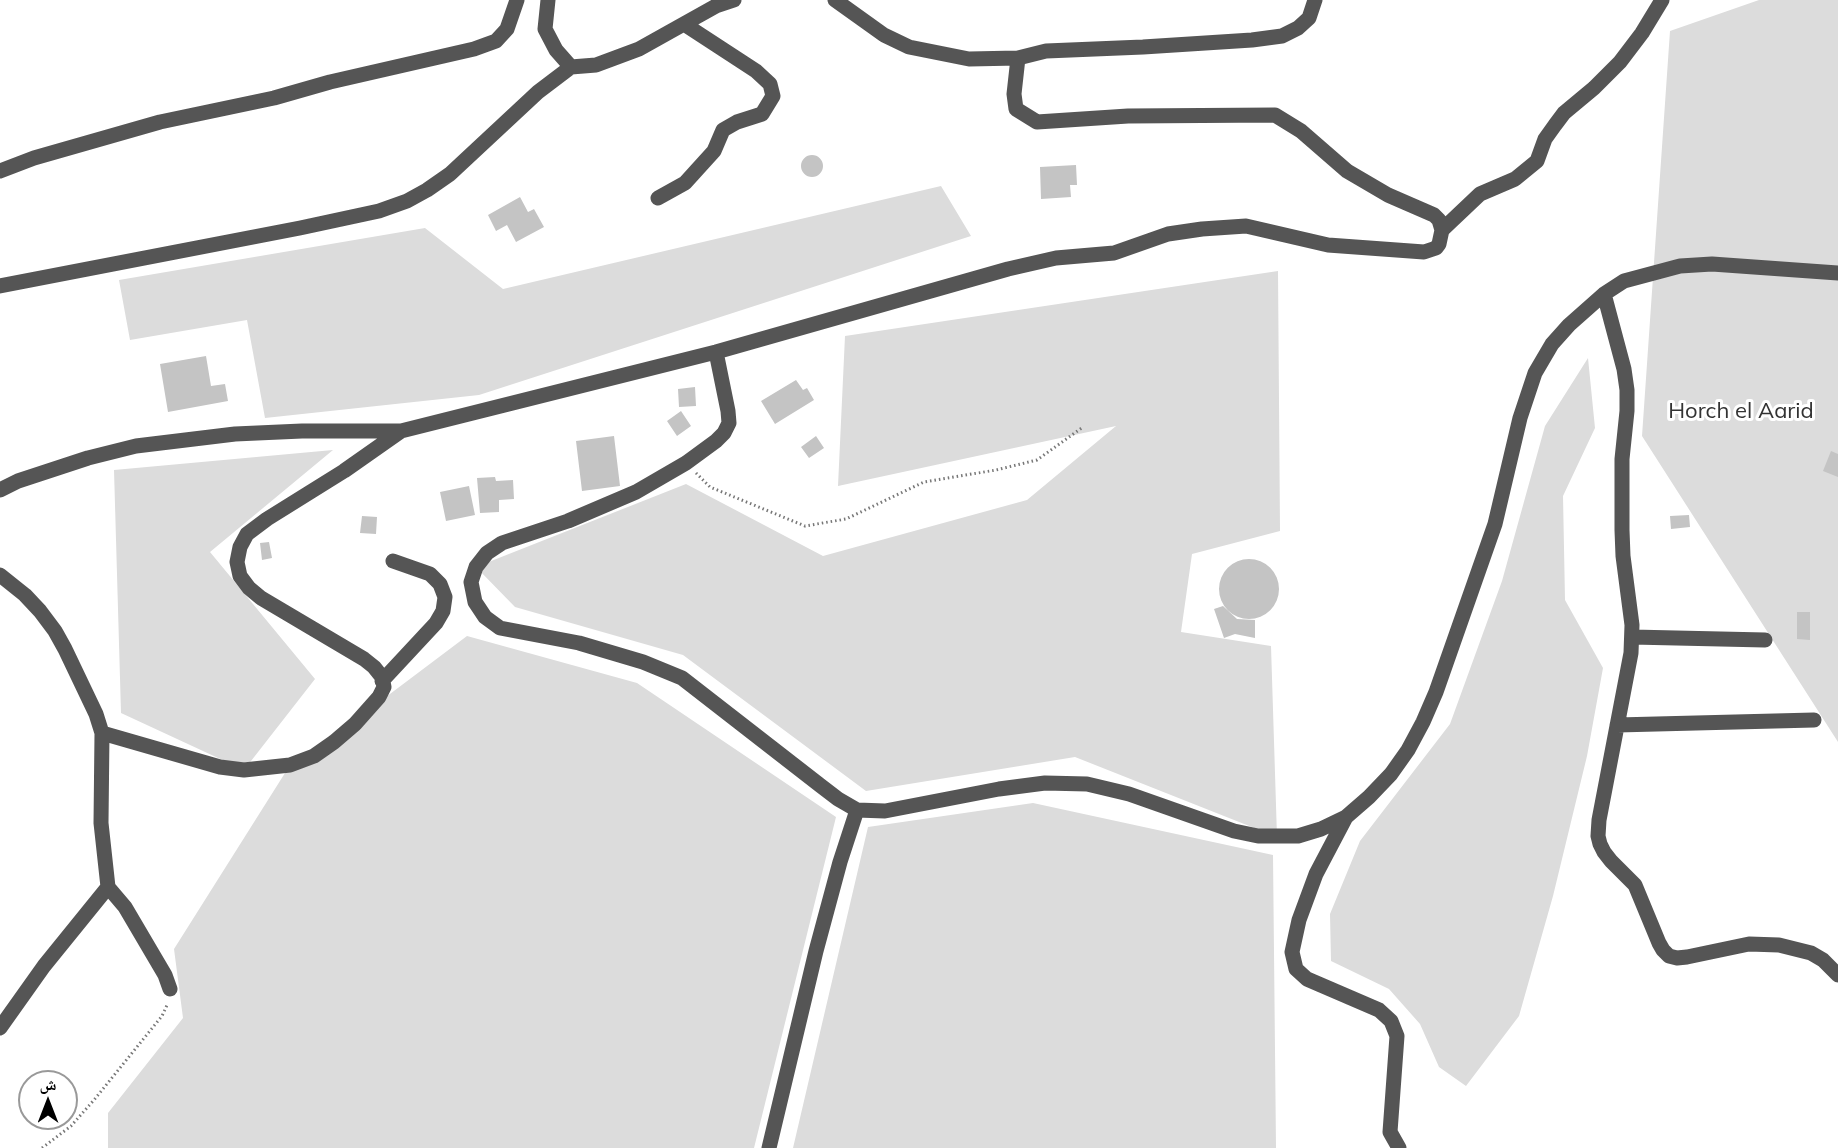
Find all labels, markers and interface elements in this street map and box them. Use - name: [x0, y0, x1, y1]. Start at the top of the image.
- park label: Horch el Aarid: [1668, 398, 1814, 424]
- north arrow: [18, 1070, 78, 1130]
- text: ش: [40, 1074, 56, 1094]

